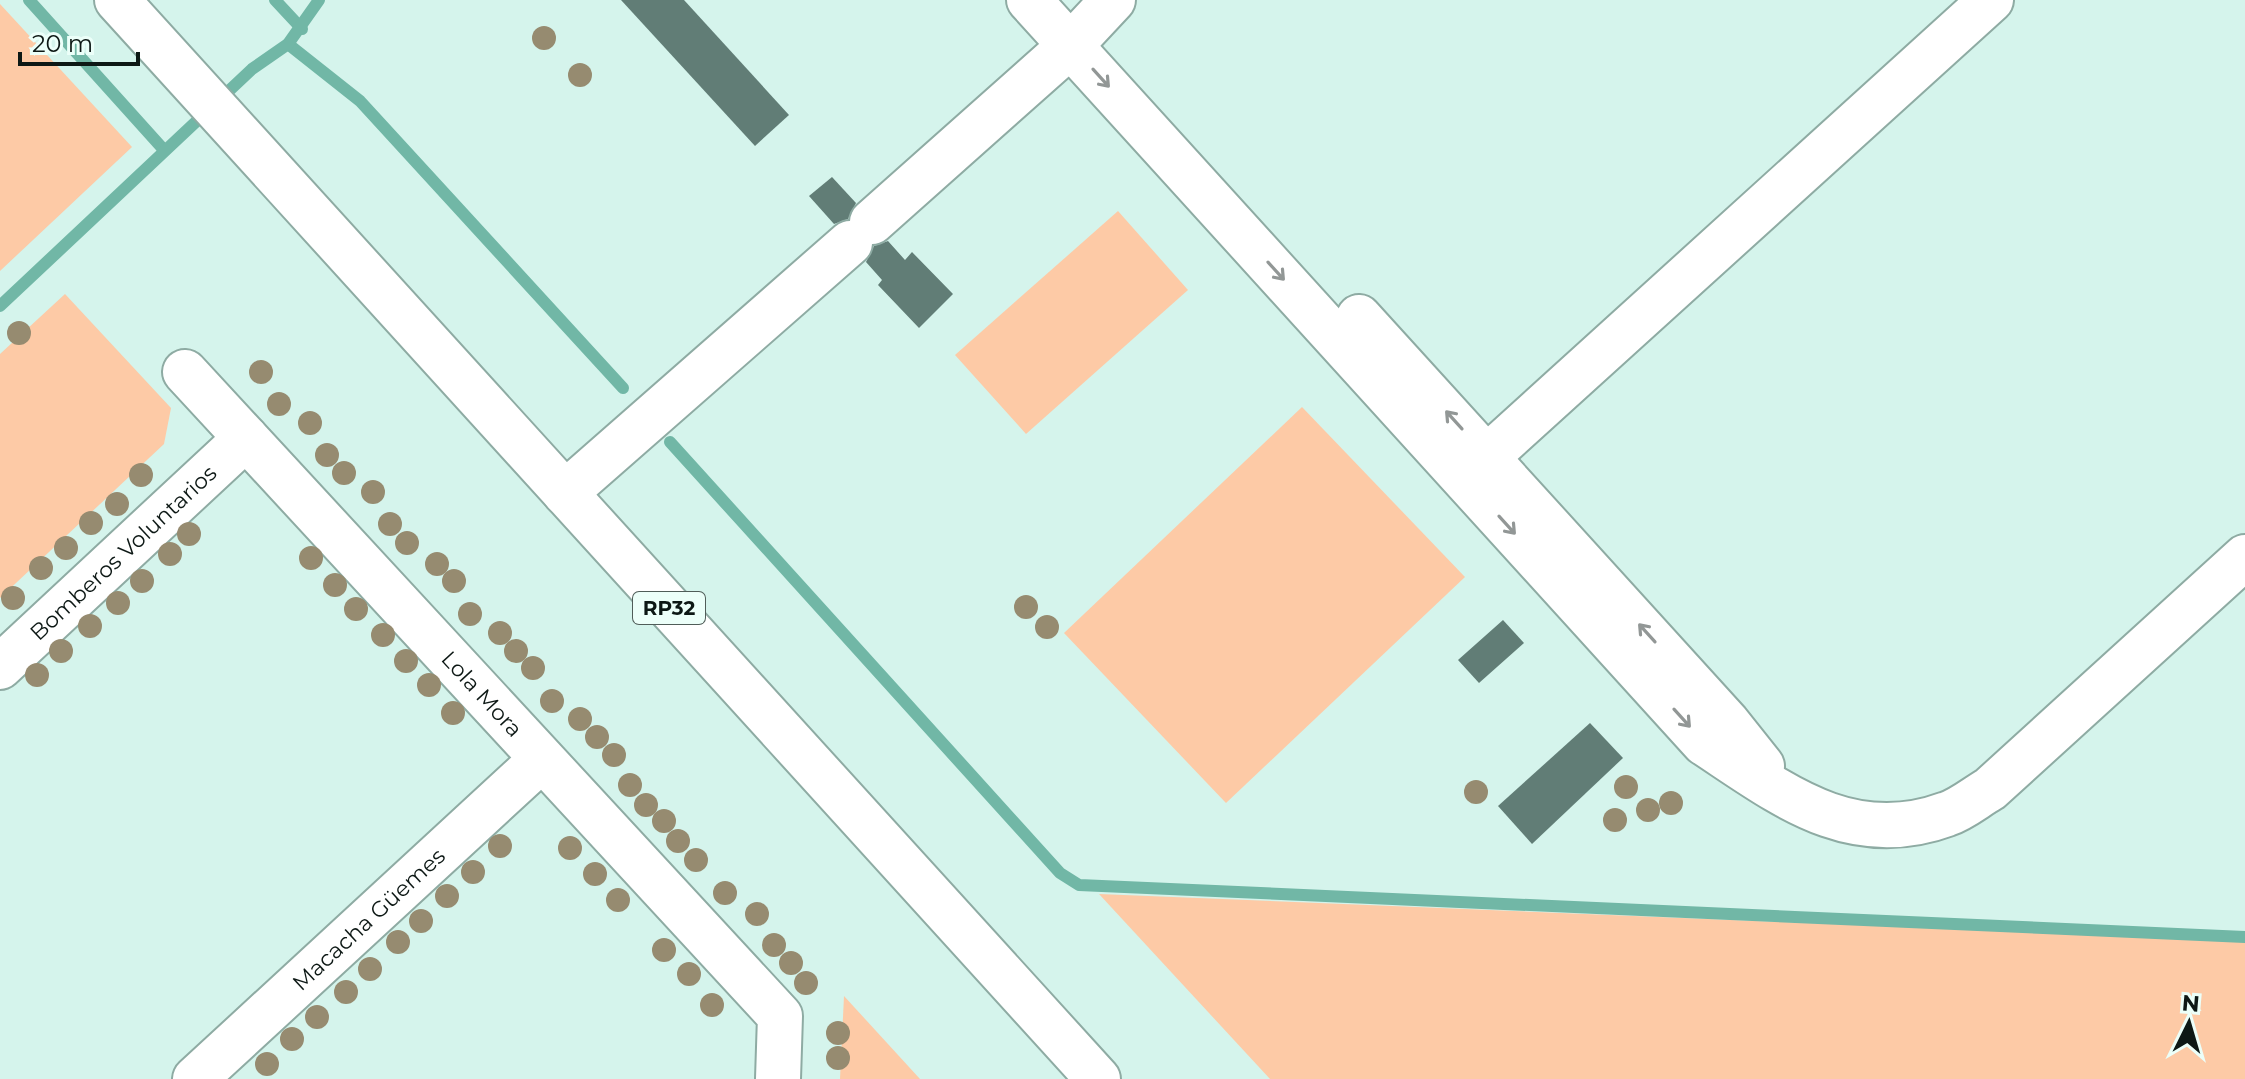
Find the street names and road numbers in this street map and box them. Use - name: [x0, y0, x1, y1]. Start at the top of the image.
- street label: Bomberos Voluntarios: [24, 459, 222, 646]
- road number: RP32: [633, 592, 705, 624]
- street label: Lola Mora: [436, 645, 528, 742]
- street label: Macacha Güemes: [287, 842, 451, 996]

